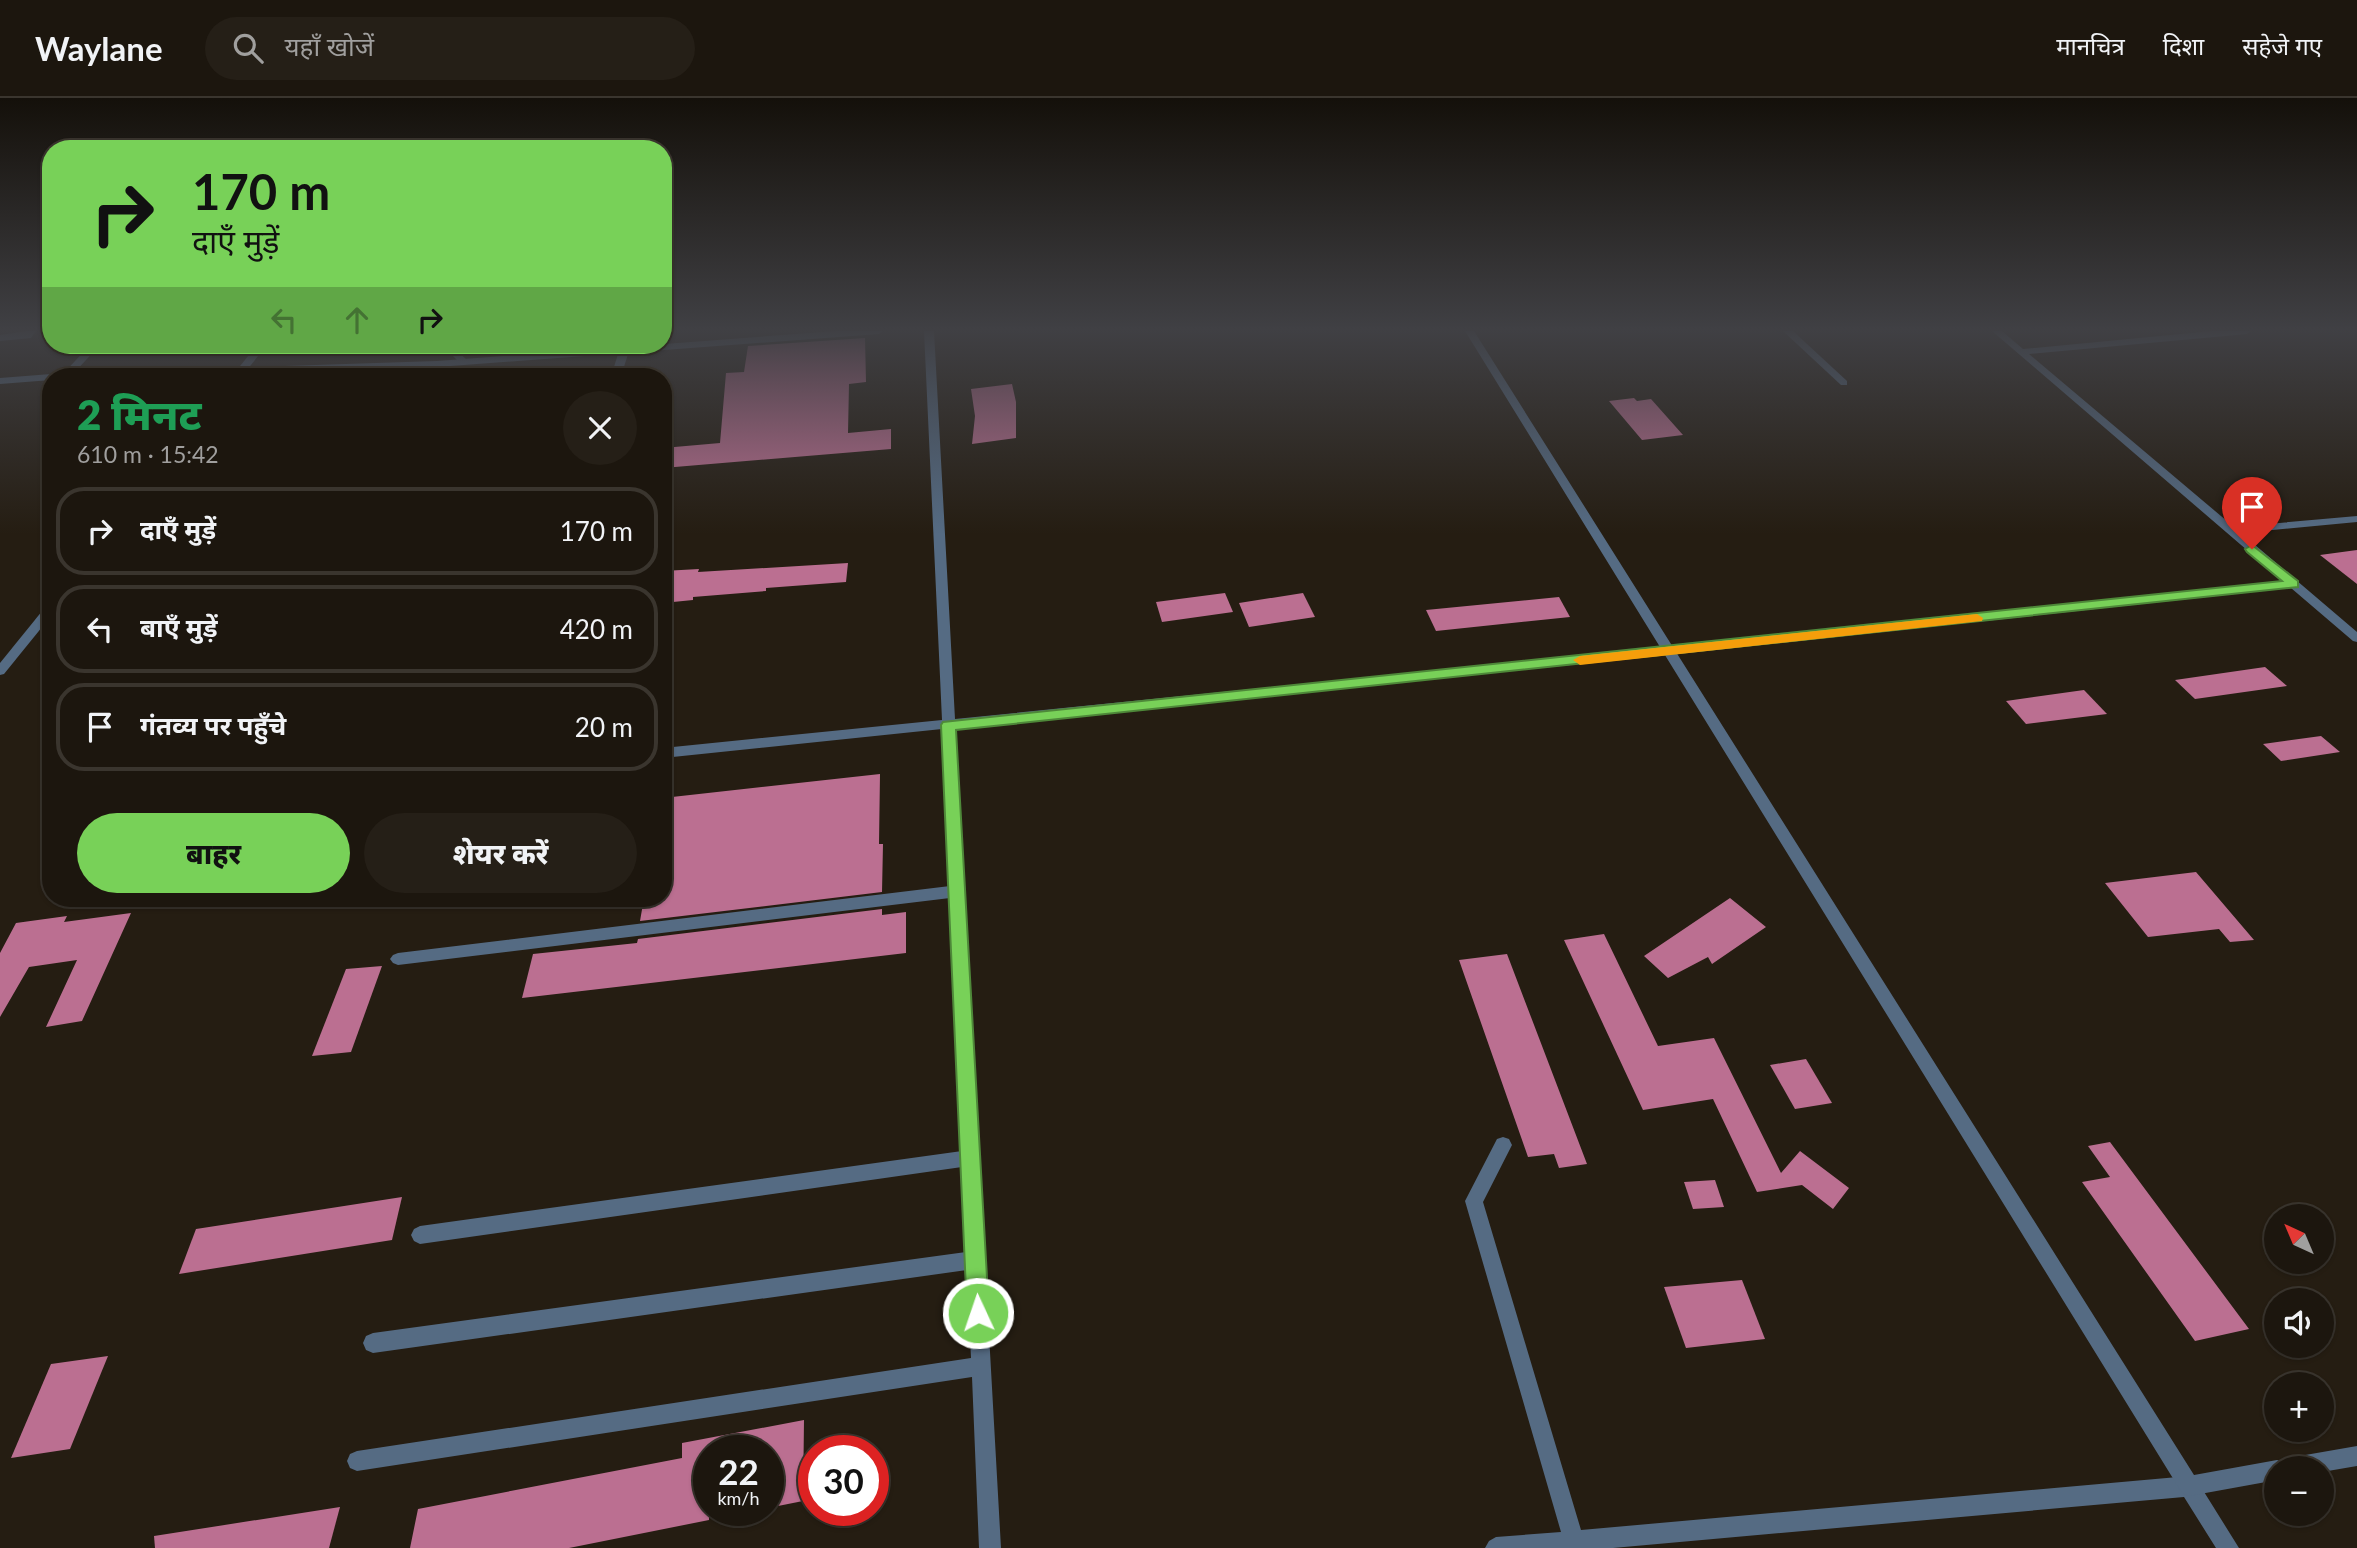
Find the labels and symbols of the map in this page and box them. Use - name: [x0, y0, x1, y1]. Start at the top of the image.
- pin: [2222, 477, 2282, 549]
- north arrow: [2264, 1204, 2334, 1274]
- position arrow: [941, 1276, 1015, 1350]
- speed limit sign: 30: [798, 1435, 889, 1526]

